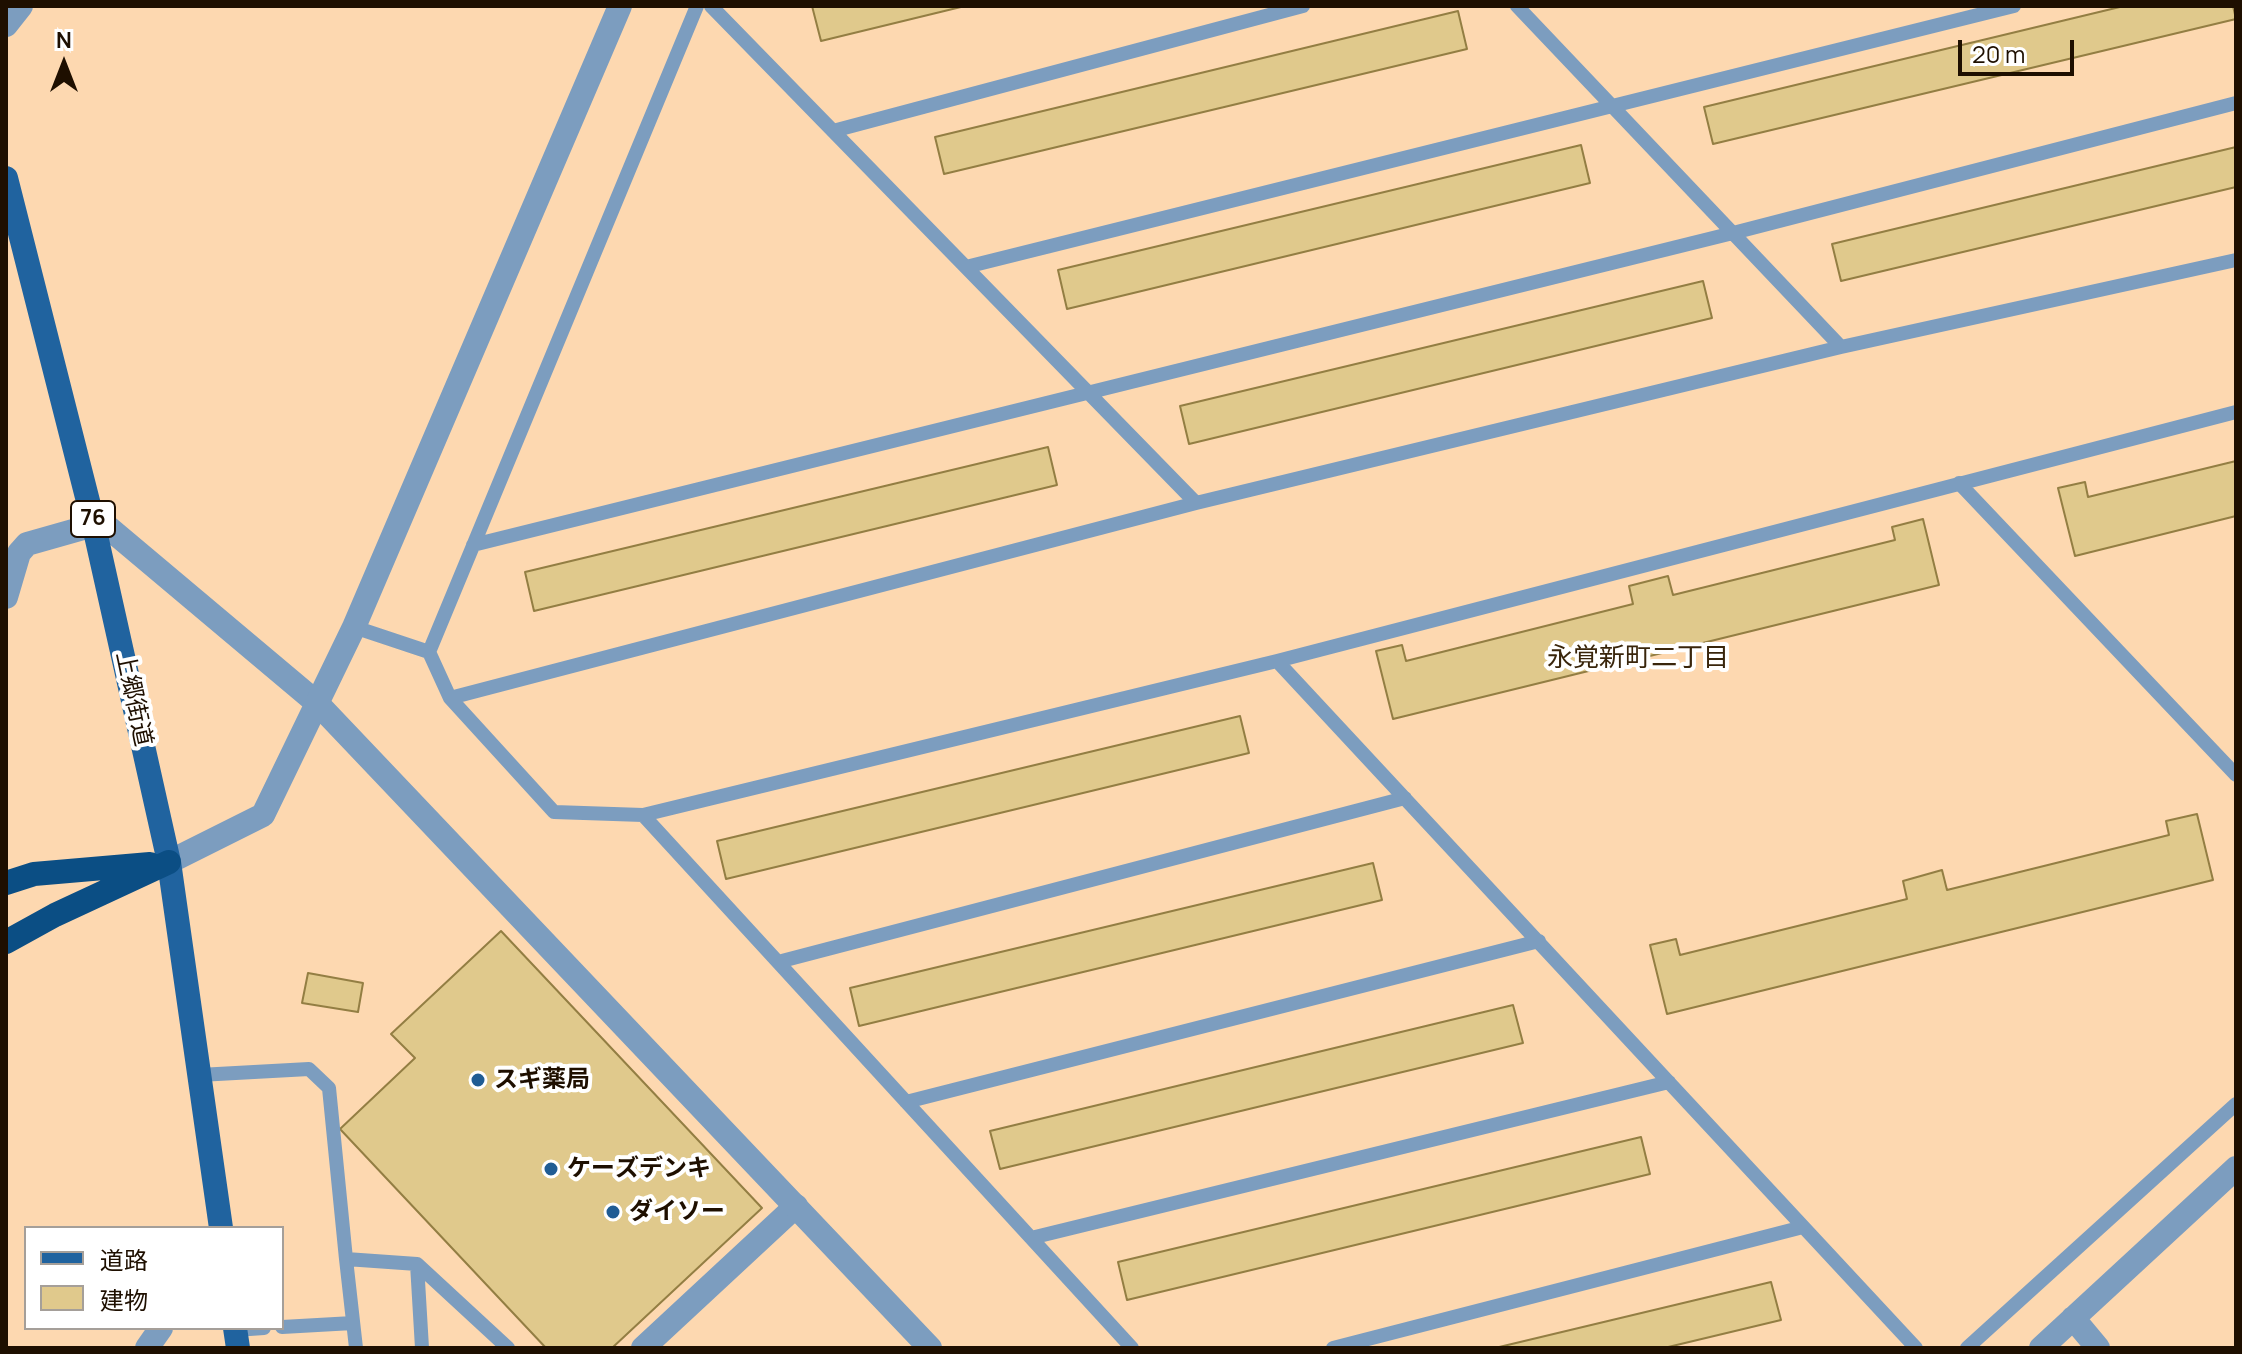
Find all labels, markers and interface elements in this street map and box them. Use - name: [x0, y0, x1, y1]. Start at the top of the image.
- north arrow: [24, 24, 104, 104]
- scale bar: [1962, 24, 2078, 74]
- text: N: [56, 25, 72, 55]
- text: 20 m: [1972, 37, 2025, 70]
- road number: 76: [71, 501, 115, 537]
- district label: 永覚新町二丁目: [1547, 643, 1729, 675]
- street label: 上郷街道: [109, 649, 157, 749]
- place label: スギ薬局: [494, 1066, 590, 1094]
- marker: スギ薬局: [469, 1071, 487, 1089]
- place label: ケーズデンキ: [567, 1155, 711, 1183]
- marker: ケーズデンキ: [542, 1160, 560, 1178]
- place label: ダイソー: [629, 1198, 725, 1226]
- marker: ダイソー: [604, 1203, 622, 1221]
- legend: [24, 1226, 284, 1330]
- text: 道路: [100, 1243, 148, 1276]
- text: 建物: [100, 1283, 148, 1316]

